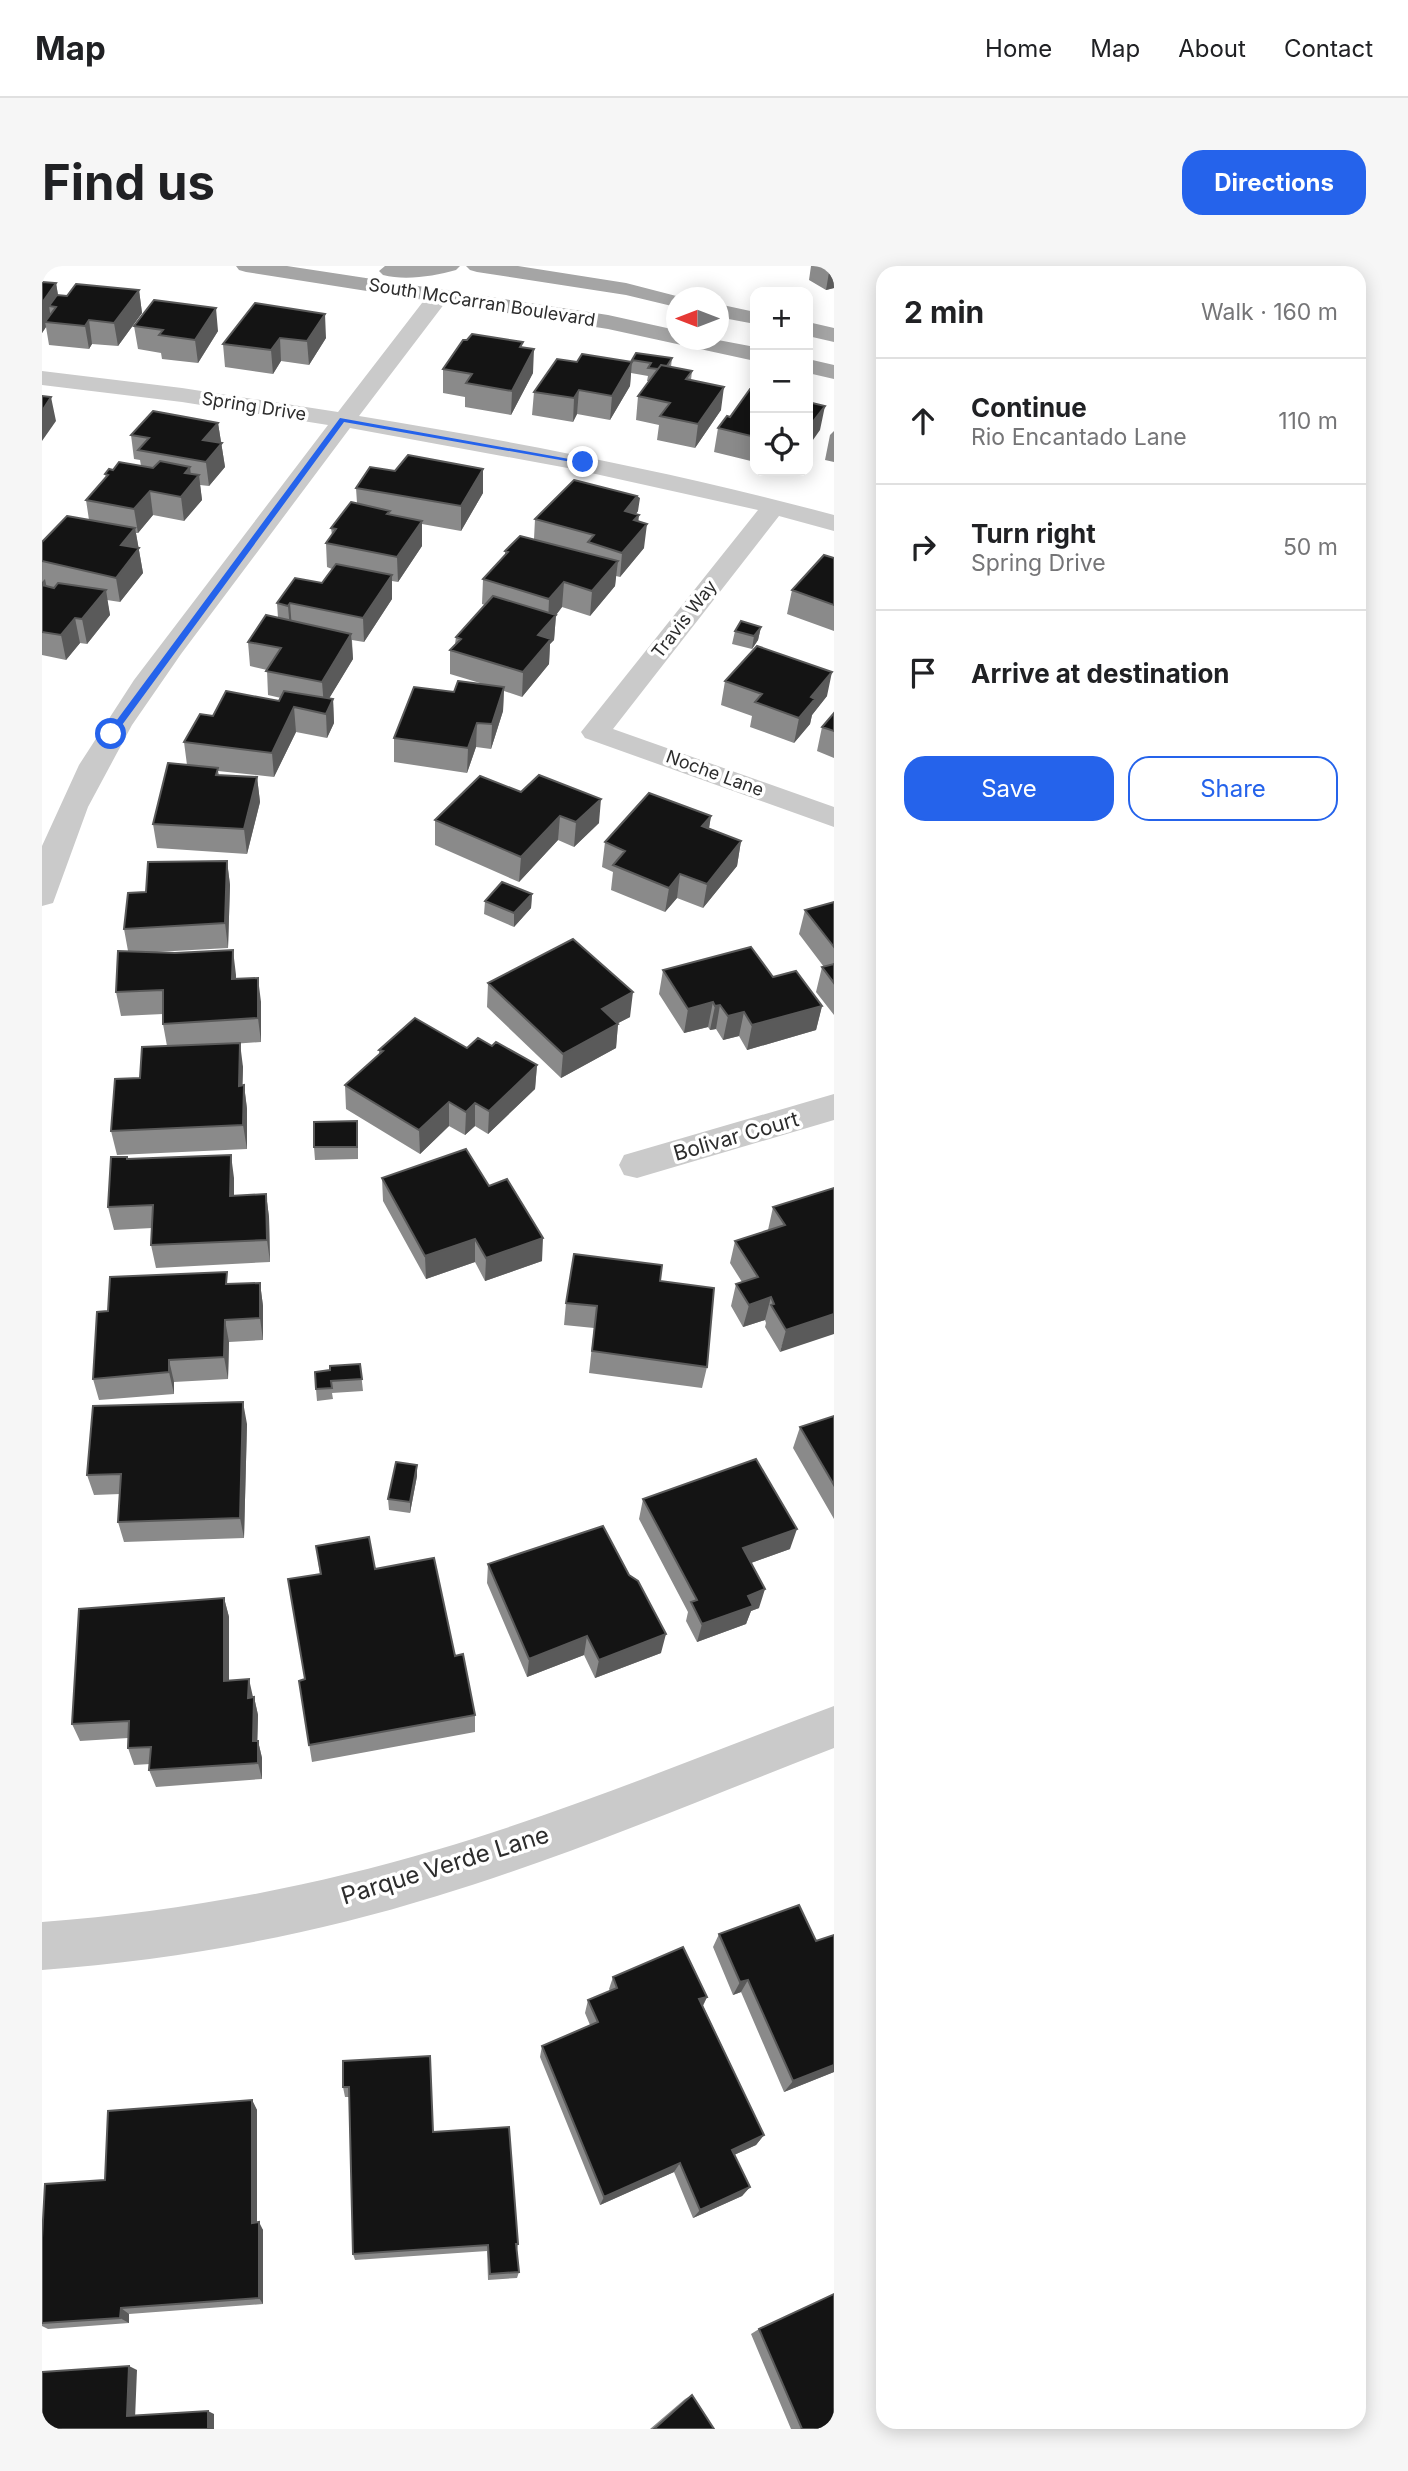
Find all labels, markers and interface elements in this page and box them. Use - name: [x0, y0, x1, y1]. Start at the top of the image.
- text: Map: [35, 28, 106, 68]
- text: Home: [985, 34, 1052, 63]
- text: Map: [1090, 34, 1140, 63]
- text: About: [1178, 34, 1246, 63]
- text: Contact: [1284, 34, 1373, 63]
- button: Directions: [1182, 150, 1366, 215]
- text: Find us: [42, 153, 215, 212]
- street label: South McCarran Boulevard: [367, 274, 597, 330]
- north arrow: [666, 287, 729, 350]
- map controls: [750, 287, 813, 476]
- button: +: [750, 287, 813, 350]
- text: 2 min: [904, 294, 984, 330]
- text: Walk · 160 m: [1201, 298, 1338, 326]
- button: −: [750, 350, 813, 413]
- street label: Spring Drive: [200, 387, 308, 425]
- text: Continue: [971, 392, 1087, 423]
- icon: ahead: [904, 402, 942, 440]
- text: 110 m: [1278, 407, 1338, 435]
- button: locate: [750, 413, 813, 476]
- text: Rio Encantado Lane: [971, 423, 1187, 451]
- route end: [567, 446, 598, 477]
- text: Turn right: [971, 518, 1096, 549]
- icon: right: [904, 528, 942, 566]
- text: 50 m: [1283, 533, 1338, 561]
- text: Spring Drive: [971, 549, 1106, 577]
- street label: Travis Way: [647, 576, 721, 662]
- icon: arrive: [904, 654, 942, 692]
- text: Arrive at destination: [971, 658, 1230, 689]
- route start: [95, 718, 126, 749]
- street label: Noche Lane: [663, 746, 767, 800]
- button: Save: [904, 756, 1114, 821]
- button: Share: [1128, 756, 1338, 821]
- street label: Bolivar Court: [670, 1106, 802, 1166]
- street label: Parque Verde Lane: [338, 1820, 552, 1910]

